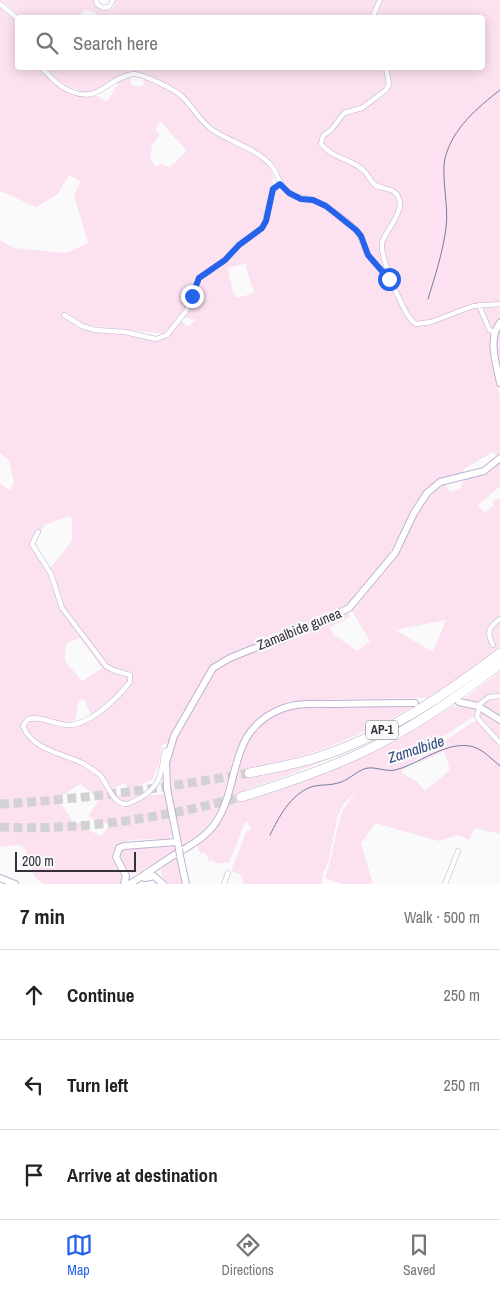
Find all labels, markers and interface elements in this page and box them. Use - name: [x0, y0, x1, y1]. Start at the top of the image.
- search box: [15, 15, 485, 70]
- icon: search: [33, 29, 61, 57]
- text: Search here: [73, 30, 158, 56]
- route start: [378, 268, 401, 291]
- route end: [181, 285, 204, 308]
- street label: Zamalbide gunea: [254, 604, 344, 654]
- road number: AP-1: [366, 720, 398, 740]
- water label: Zamalbide: [384, 730, 447, 768]
- scale bar: [15, 849, 136, 872]
- text: 200 m: [22, 852, 54, 870]
- text: 7 min: [20, 902, 65, 931]
- text: Walk · 500 m: [404, 906, 480, 928]
- icon: ahead: [20, 981, 48, 1009]
- text: Continue: [67, 982, 135, 1008]
- text: 250 m: [444, 984, 480, 1006]
- icon: left: [20, 1071, 48, 1099]
- text: Turn left: [67, 1072, 128, 1098]
- text: 250 m: [444, 1074, 480, 1096]
- icon: arrive: [20, 1161, 48, 1189]
- text: Arrive at destination: [67, 1162, 218, 1188]
- tab: Map: [65, 1231, 93, 1279]
- tab: Directions: [222, 1231, 274, 1279]
- tab: Saved: [403, 1231, 435, 1279]

